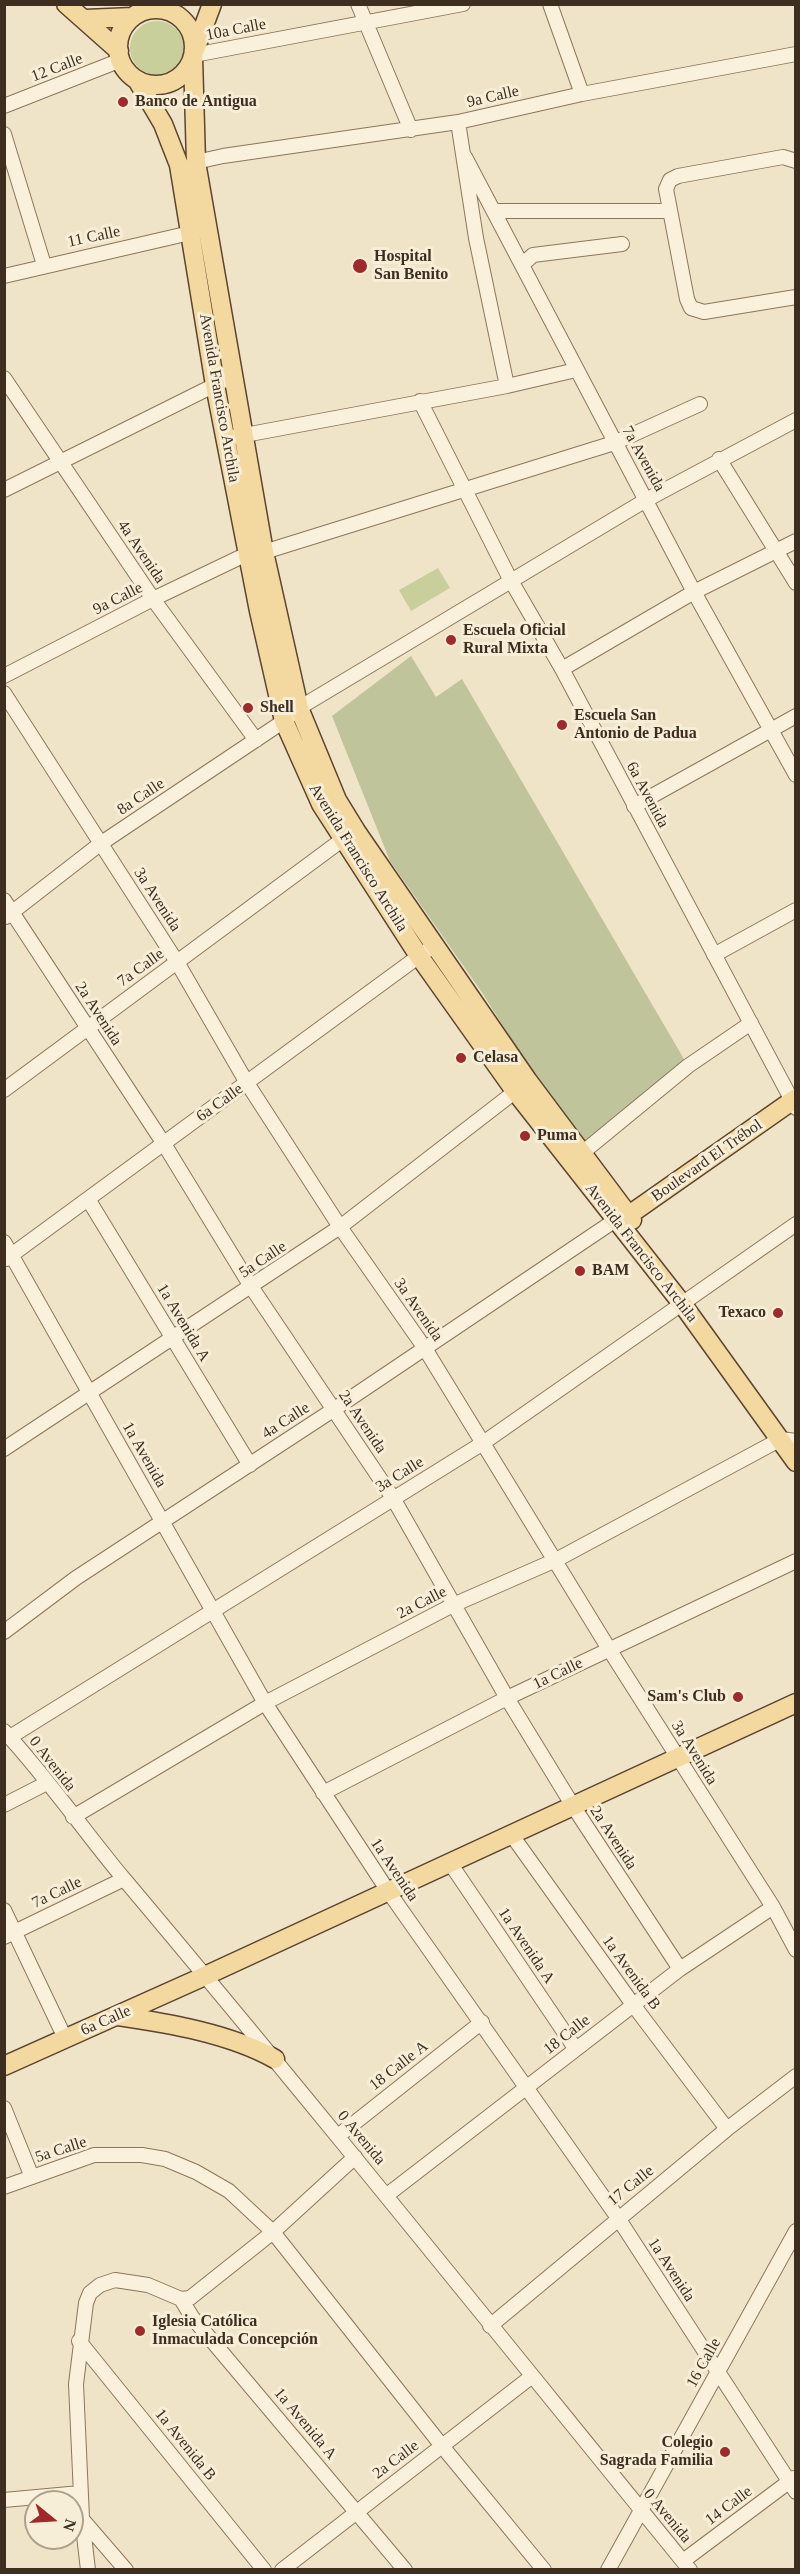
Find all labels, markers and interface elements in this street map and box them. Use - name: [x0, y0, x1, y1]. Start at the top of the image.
- street label: 10a Calle: [204, 15, 268, 45]
- street label: 12 Calle: [28, 49, 86, 87]
- street label: 9a Calle: [465, 82, 521, 112]
- place label: Banco de Antigua: [135, 92, 257, 112]
- marker: Banco de Antigua: [116, 95, 130, 109]
- street label: 11 Calle: [66, 222, 122, 252]
- place label: Hospital San Benito: [374, 247, 448, 285]
- marker: Hospital San Benito: [351, 257, 369, 275]
- street label: Avenida Francisco Archila: [195, 312, 243, 484]
- street label: 7a Avenida: [617, 423, 669, 495]
- street label: 4a Avenida: [113, 517, 169, 587]
- street label: 9a Calle: [90, 578, 146, 620]
- place label: Escuela Oficial Rural Mixta: [463, 621, 566, 659]
- marker: Escuela Oficial Rural Mixta: [444, 633, 458, 647]
- place label: Shell: [260, 698, 294, 718]
- marker: Shell: [241, 701, 255, 715]
- place label: Escuela San Antonio de Padua: [574, 706, 697, 744]
- marker: Escuela San Antonio de Padua: [555, 718, 569, 732]
- street label: 6a Avenida: [622, 759, 672, 831]
- street label: 8a Calle: [114, 774, 168, 820]
- street label: Avenida Francisco Archila: [304, 780, 412, 936]
- street label: 3a Avenida: [129, 865, 185, 935]
- street label: 7a Calle: [114, 945, 168, 991]
- street label: 2a Avenida: [70, 979, 126, 1049]
- place label: Celasa: [473, 1048, 518, 1068]
- marker: Celasa: [454, 1051, 468, 1065]
- street label: 6a Calle: [193, 1080, 247, 1126]
- street label: Boulevard El Trébol: [648, 1116, 766, 1206]
- place label: Puma: [537, 1126, 577, 1146]
- marker: Puma: [518, 1129, 532, 1143]
- street label: Avenida Francisco Archila: [581, 1180, 701, 1326]
- street label: 5a Calle: [236, 1237, 290, 1283]
- place label: BAM: [592, 1261, 629, 1281]
- marker: BAM: [573, 1264, 587, 1278]
- street label: 3a Avenida: [389, 1275, 447, 1345]
- street label: 1a Avenida A: [152, 1280, 214, 1366]
- place label: Texaco: [719, 1303, 766, 1323]
- marker: Texaco: [771, 1306, 785, 1320]
- street label: 2a Avenida: [334, 1387, 390, 1457]
- street label: 4a Calle: [259, 1399, 313, 1443]
- street label: 1a Avenida: [118, 1419, 170, 1491]
- street label: 3a Calle: [372, 1453, 428, 1497]
- street label: 2a Calle: [394, 1582, 450, 1624]
- street label: 1a Calle: [530, 1654, 586, 1694]
- place label: Sam's Club: [647, 1687, 726, 1707]
- marker: Sam's Club: [731, 1690, 745, 1704]
- street label: 3a Avenida: [667, 1717, 721, 1789]
- street label: 0 Avenida: [24, 1732, 80, 1796]
- street label: 2a Avenida: [585, 1803, 641, 1873]
- street label: 1a Avenida: [366, 1835, 422, 1905]
- street label: 7a Calle: [29, 1873, 85, 1913]
- street label: 1a Avenida A: [494, 1904, 558, 1988]
- street label: 1a Avenida B: [598, 1932, 664, 2014]
- street label: 6a Calle: [78, 2001, 134, 2041]
- street label: 18 Calle: [540, 2011, 594, 2059]
- street label: 18 Calle A: [366, 2037, 432, 2095]
- street label: 0 Avenida: [333, 2107, 389, 2169]
- street label: 5a Calle: [33, 2133, 89, 2167]
- street label: 17 Calle: [604, 2162, 658, 2210]
- street label: 1a Avenida: [643, 2235, 699, 2305]
- place label: Iglesia Católica Inmaculada Concepción: [152, 2312, 318, 2350]
- marker: Iglesia Católica Inmaculada Concepción: [133, 2324, 147, 2338]
- street label: 16 Calle: [683, 2335, 725, 2391]
- street label: 1a Avenida A: [269, 2384, 341, 2464]
- street label: 1a Avenida B: [150, 2405, 220, 2485]
- place label: Colegio Sagrada Familia: [600, 2433, 713, 2471]
- street label: 2a Calle: [369, 2436, 423, 2484]
- marker: Colegio Sagrada Familia: [718, 2445, 732, 2459]
- street label: 14 Calle: [702, 2482, 756, 2530]
- street label: 0 Avenida: [639, 2485, 695, 2547]
- north arrow: [24, 2490, 84, 2550]
- text: N: [60, 2517, 80, 2533]

